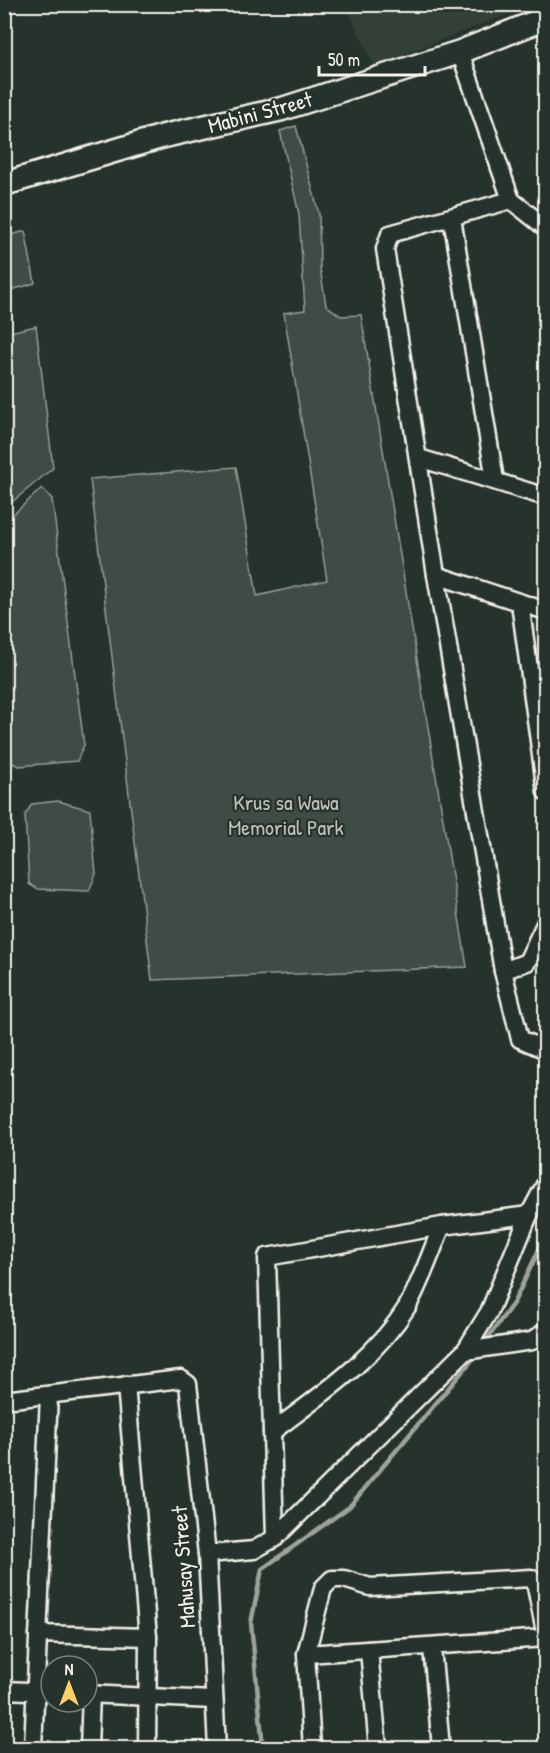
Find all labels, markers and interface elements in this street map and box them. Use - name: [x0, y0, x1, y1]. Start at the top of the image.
- scale bar: [319, 39, 426, 77]
- text: 50 m: [328, 47, 360, 72]
- street label: Mabini Street: [205, 84, 316, 140]
- park label: Krus sa Wawa Memorial Park: [228, 787, 344, 842]
- street label: Mahusay Street: [164, 1504, 202, 1629]
- north arrow: [39, 1654, 99, 1714]
- text: N: [65, 1658, 74, 1680]

